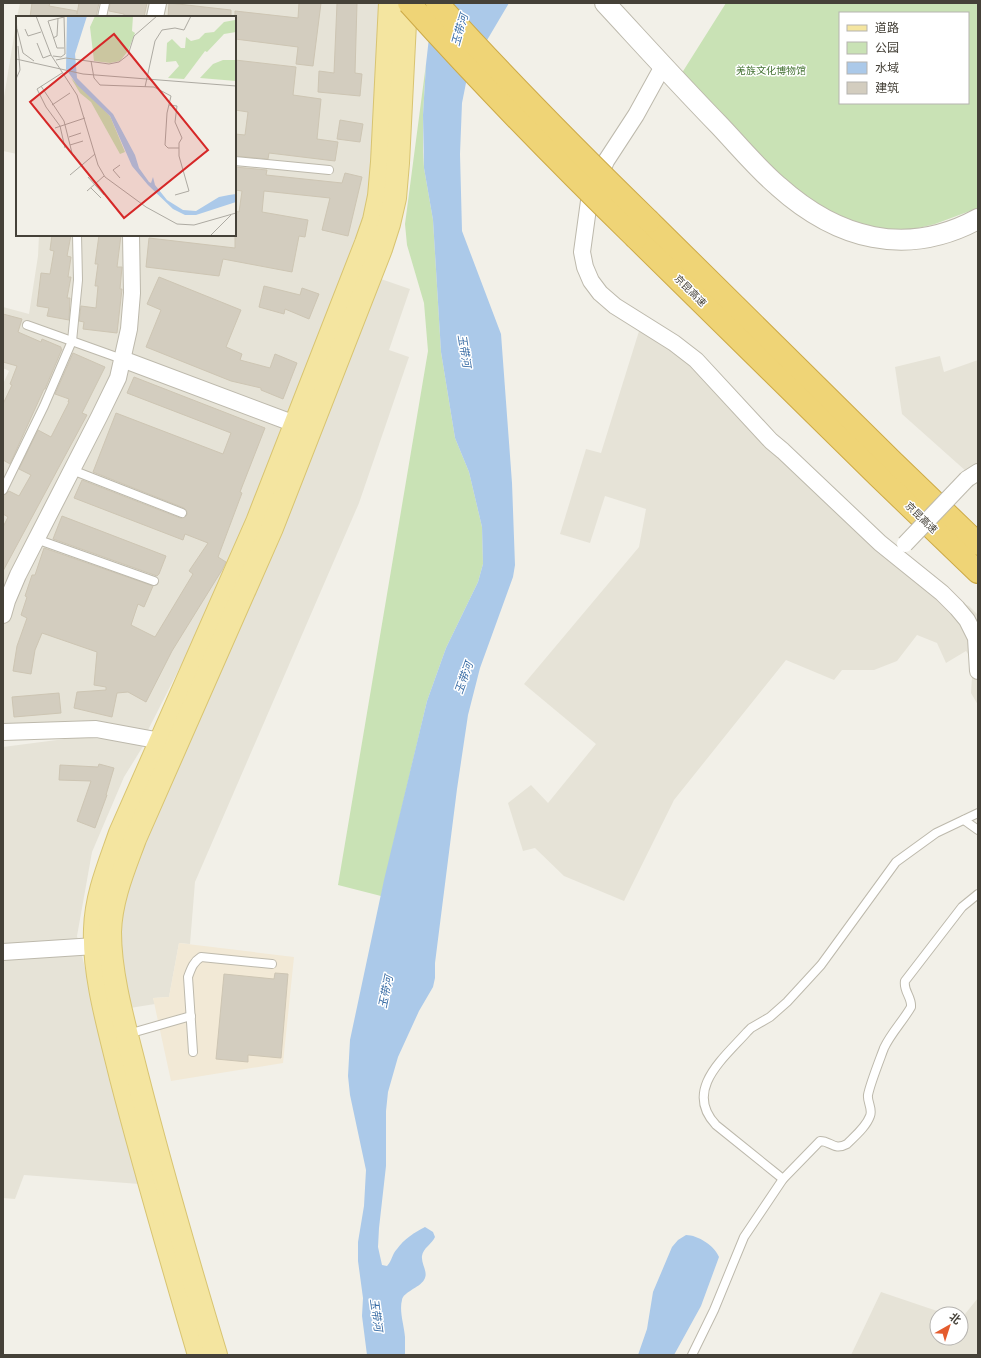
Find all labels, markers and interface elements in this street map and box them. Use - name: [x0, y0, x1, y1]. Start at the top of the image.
- water label: 玉带河: [449, 10, 471, 48]
- legend: [839, 12, 969, 104]
- inset map: [16, 16, 236, 236]
- text: 道路: [875, 21, 899, 35]
- text: 公园: [875, 41, 899, 55]
- text: 水域: [875, 61, 899, 75]
- park label: 羌族文化博物馆: [736, 65, 806, 77]
- text: 建筑: [875, 81, 899, 95]
- street label: 京昆高速: [672, 273, 708, 309]
- water label: 玉带河: [455, 334, 473, 370]
- street label: 京昆高速: [902, 500, 940, 536]
- water label: 玉带河: [452, 658, 476, 696]
- water label: 玉带河: [376, 973, 396, 1009]
- water label: 玉带河: [367, 1298, 385, 1334]
- north arrow: [929, 1306, 969, 1346]
- text: 北: [947, 1310, 963, 1327]

